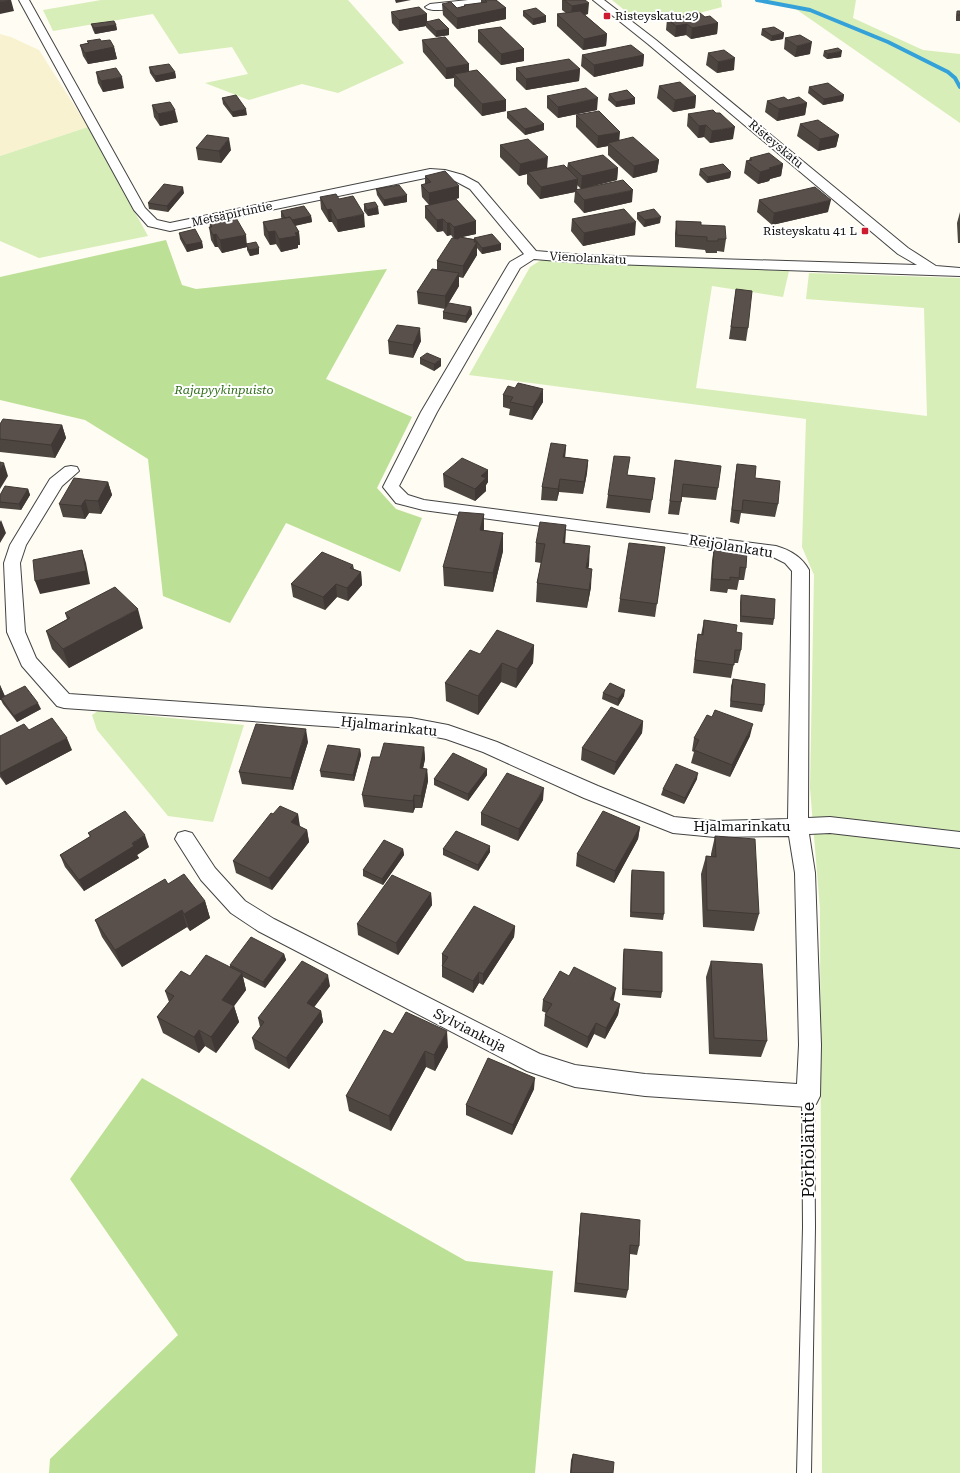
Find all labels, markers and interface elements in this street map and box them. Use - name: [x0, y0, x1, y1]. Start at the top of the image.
- place label: Risteyskatu 29: [615, 9, 699, 23]
- marker: Risteyskatu 29: [602, 11, 612, 21]
- street label: Risteyskatu: [746, 117, 807, 171]
- street label: Metsäpirtintie: [190, 199, 274, 229]
- place label: Risteyskatu 41 L: [763, 224, 857, 238]
- marker: Risteyskatu 41 L: [860, 226, 870, 236]
- street label: Vienolankatu: [549, 249, 627, 267]
- park label: Rajapyykinpuisto: [174, 383, 273, 397]
- street label: Reijolankatu: [688, 531, 774, 561]
- street label: Hjalmarinkatu: [340, 713, 438, 739]
- street label: Hjalmarinkatu: [694, 818, 791, 834]
- street label: Sylviankuja: [431, 1005, 509, 1055]
- street label: Pörhöläntie: [798, 1102, 818, 1198]

